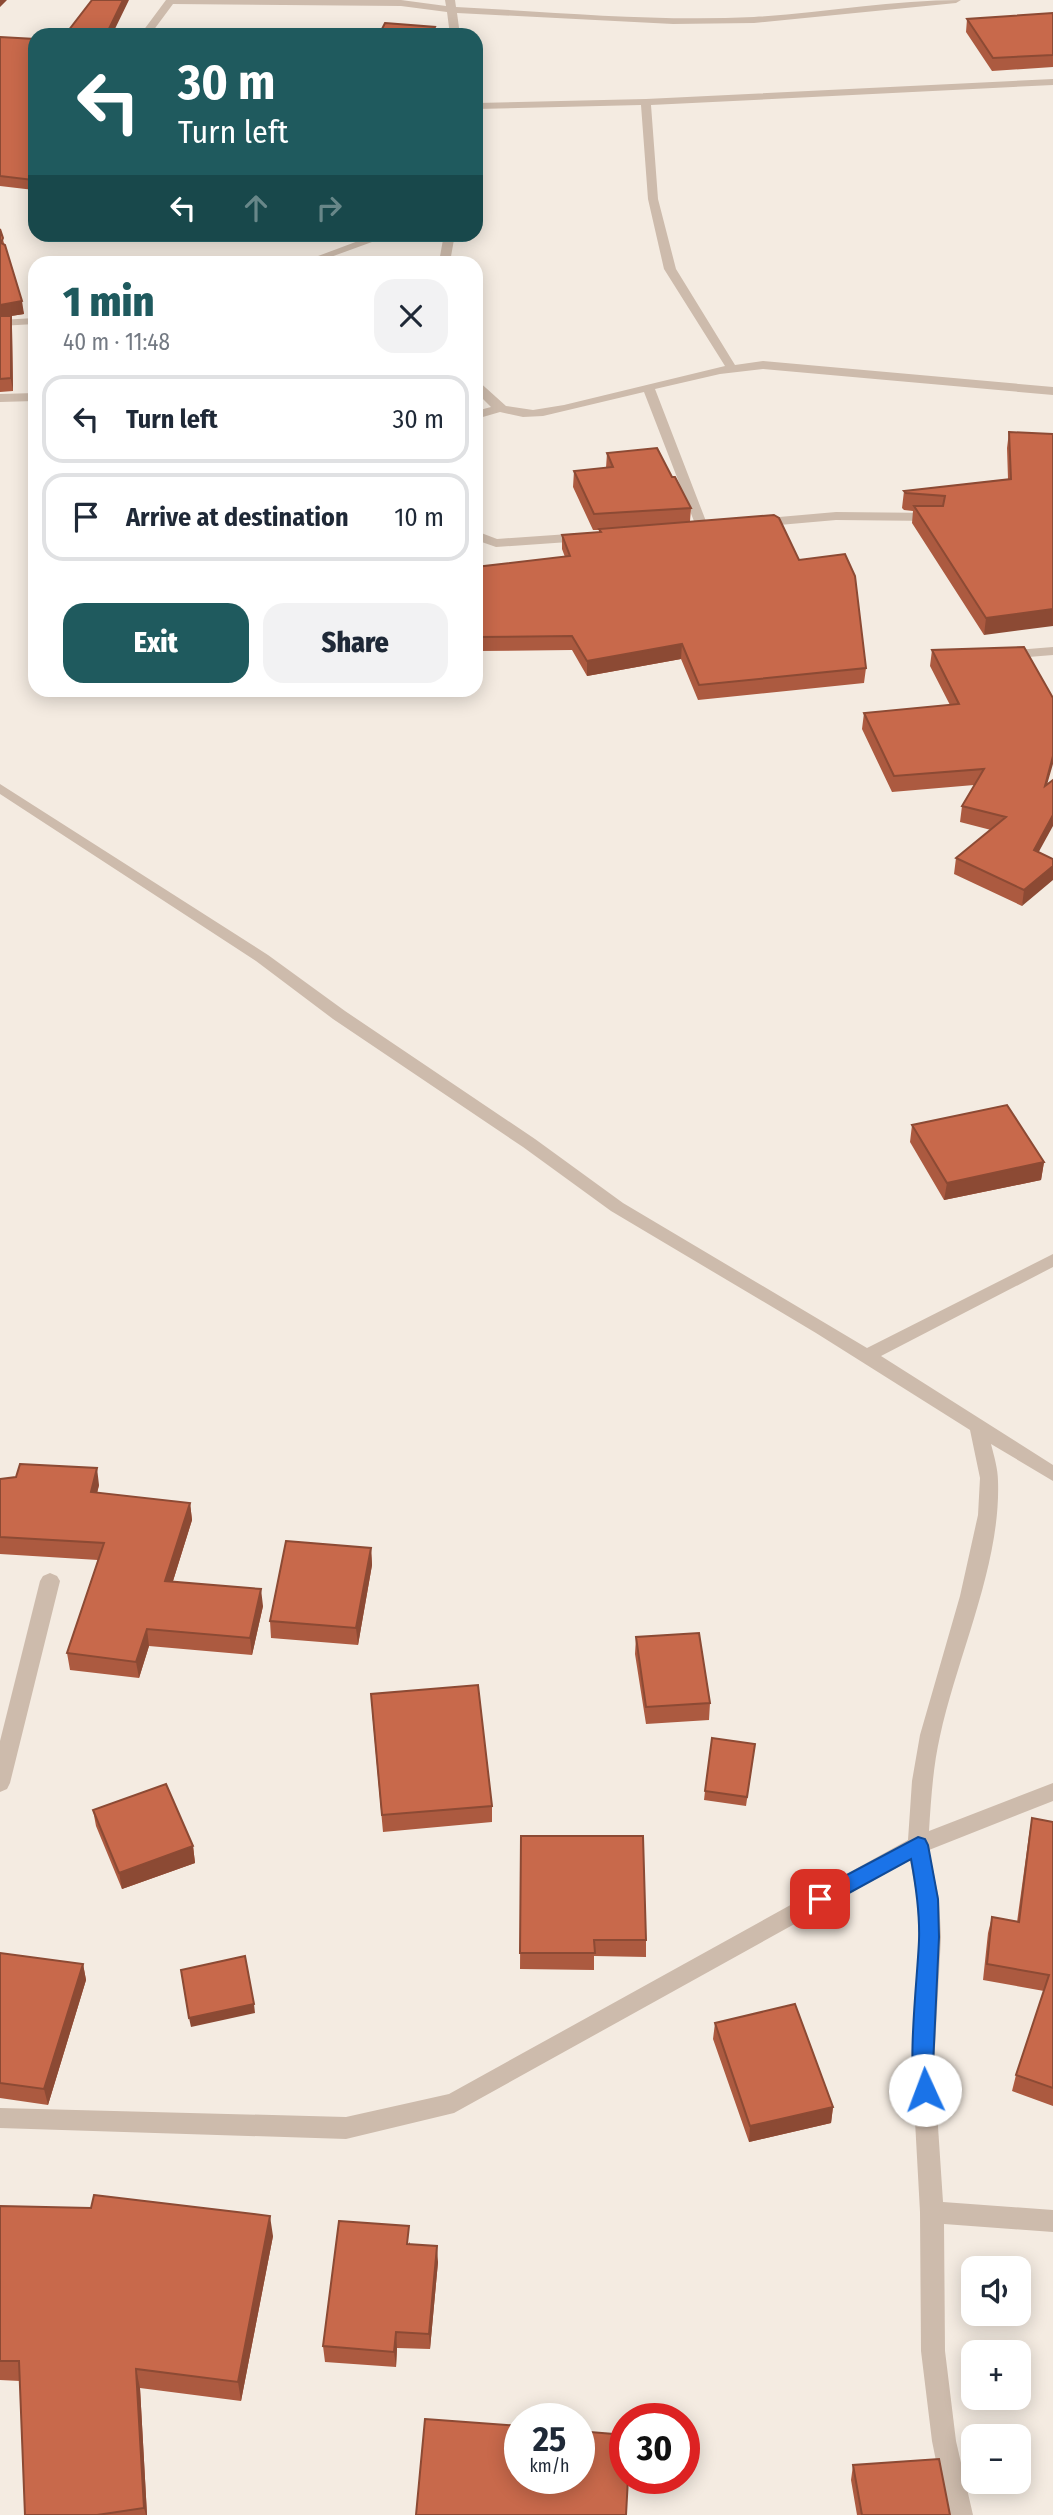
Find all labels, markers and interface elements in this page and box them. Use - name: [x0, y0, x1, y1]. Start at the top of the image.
- text: 30 m: [178, 53, 276, 112]
- icon: left: [63, 56, 154, 147]
- text: Turn left: [178, 113, 288, 151]
- icon: left: [164, 189, 202, 227]
- icon: ahead: [237, 189, 275, 227]
- icon: right: [310, 189, 348, 227]
- text: 1 min: [63, 277, 154, 327]
- button: close: [374, 279, 448, 353]
- text: 40 m · 11:48: [63, 328, 170, 356]
- icon: left: [67, 400, 105, 438]
- text: Turn left: [126, 404, 218, 435]
- text: 30 m: [393, 404, 444, 435]
- icon: arrive: [67, 498, 105, 536]
- text: Arrive at destination: [126, 502, 349, 533]
- text: 10 m: [394, 502, 444, 533]
- button: Exit: [63, 603, 249, 683]
- button: Share: [263, 603, 448, 683]
- pin: [790, 1869, 850, 1929]
- icon: arrive: [801, 1880, 839, 1918]
- position arrow: [888, 2053, 962, 2127]
- map controls: [961, 2256, 1031, 2494]
- button: sound: [961, 2256, 1031, 2326]
- button: +: [961, 2340, 1031, 2410]
- speed limit sign: 30: [609, 2403, 700, 2494]
- text: 25: [533, 2418, 566, 2460]
- button: −: [961, 2424, 1031, 2494]
- text: km/h: [529, 2455, 570, 2477]

